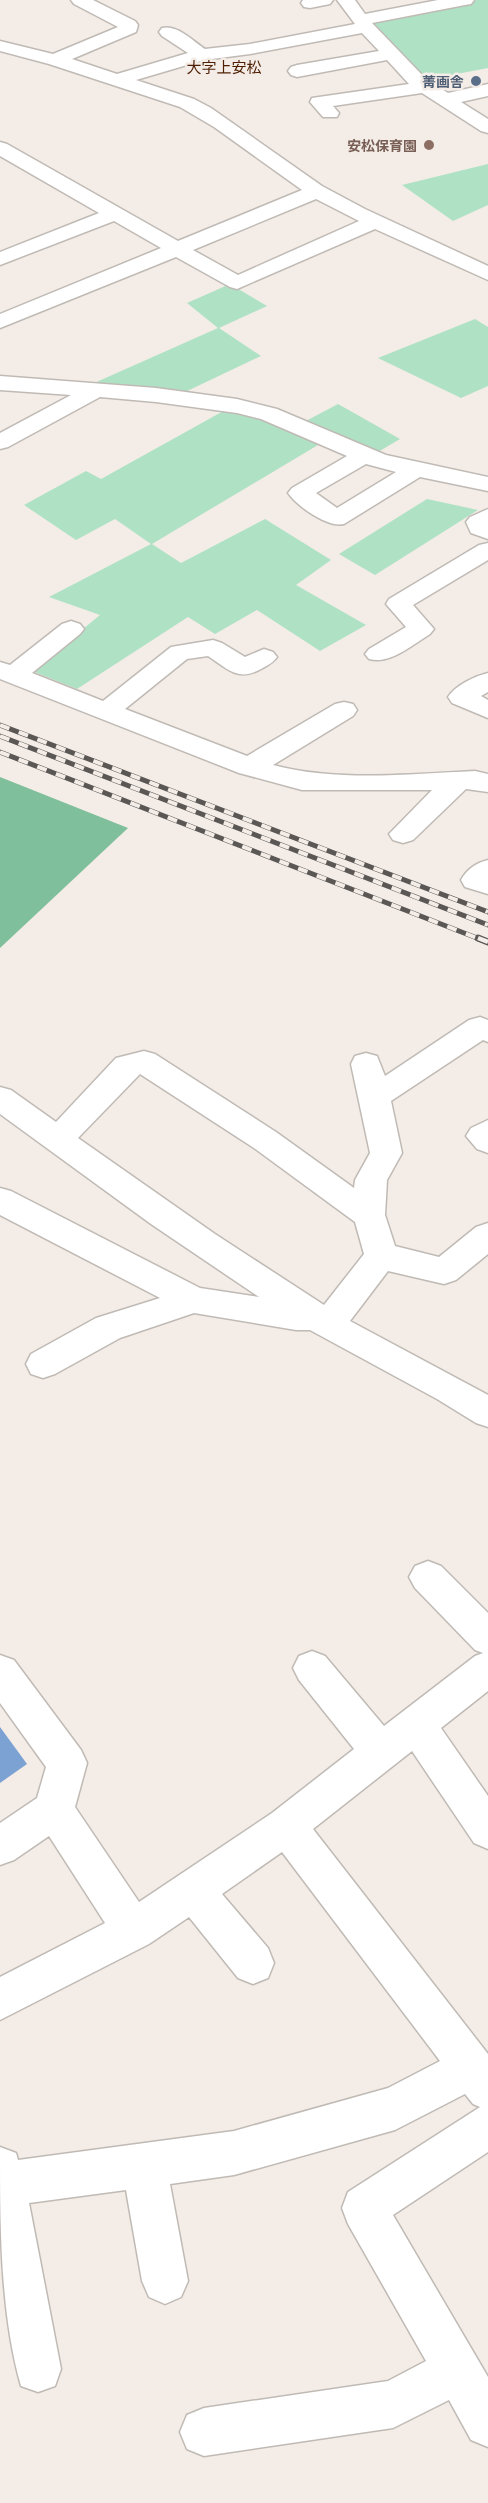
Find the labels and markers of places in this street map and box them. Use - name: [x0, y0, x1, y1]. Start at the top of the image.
- place label: 菁画舎: [422, 73, 464, 90]
- marker: 菁画舎: [469, 74, 483, 88]
- place label: 安松保育園: [347, 137, 417, 154]
- marker: 安松保育園: [422, 138, 436, 152]

